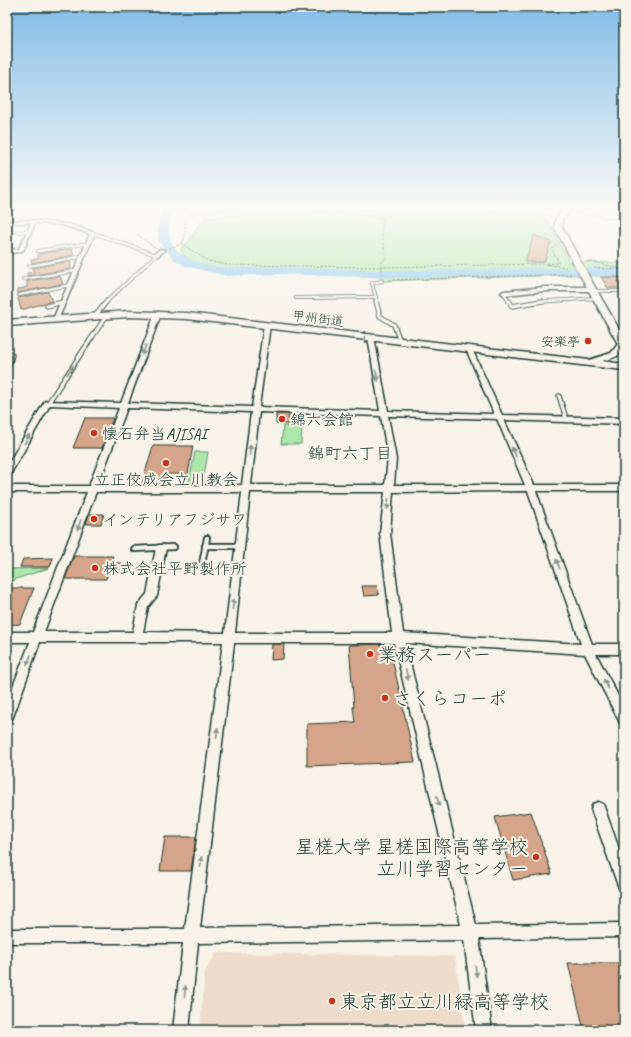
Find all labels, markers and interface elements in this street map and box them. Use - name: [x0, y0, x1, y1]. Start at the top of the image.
- street label: 甲州街道: [291, 308, 345, 330]
- place label: 安楽亭: [541, 334, 580, 350]
- marker: 安楽亭: [583, 336, 593, 346]
- one-way arrow: [141, 345, 147, 357]
- one-way arrow: [65, 365, 73, 375]
- one-way arrow: [375, 370, 381, 382]
- place label: 錦六会館: [290, 410, 354, 430]
- marker: 錦六会館: [277, 414, 287, 424]
- place label: 懐石弁当AJISAI: [102, 424, 210, 444]
- marker: 懐石弁当AJISAI: [89, 428, 99, 438]
- one-way arrow: [23, 433, 30, 445]
- district label: 錦町六丁目: [308, 443, 393, 464]
- one-way arrow: [247, 444, 253, 456]
- one-way arrow: [511, 447, 517, 458]
- marker: 立正佼成会立川教会: [161, 458, 171, 468]
- place label: 立正佼成会立川教会: [94, 470, 238, 490]
- one-way arrow: [384, 498, 391, 511]
- place label: インテリアフジサワ: [102, 510, 247, 530]
- marker: インテリアフジサワ: [89, 514, 99, 524]
- one-way arrow: [76, 519, 82, 531]
- one-way arrow: [554, 558, 560, 570]
- place label: 株式会社平野製作所: [103, 559, 247, 579]
- marker: 株式会社平野製作所: [90, 563, 100, 573]
- one-way arrow: [230, 598, 236, 610]
- place label: 業務スーパー: [378, 643, 491, 667]
- marker: 業務スーパー: [365, 649, 375, 659]
- one-way arrow: [25, 654, 31, 666]
- one-way arrow: [404, 668, 410, 681]
- one-way arrow: [603, 679, 609, 690]
- place label: さくらコーポ: [393, 687, 507, 711]
- marker: さくらコーポ: [380, 693, 390, 703]
- one-way arrow: [214, 727, 220, 739]
- one-way arrow: [435, 795, 441, 807]
- place label: 星槎大学 星槎国際高等学校 立川学習センター: [295, 835, 528, 881]
- marker: 星槎大学 星槎国際高等学校 立川学習センター: [531, 852, 541, 862]
- one-way arrow: [198, 856, 204, 868]
- one-way arrow: [473, 965, 479, 977]
- one-way arrow: [182, 985, 189, 997]
- place label: 東京都立立川緑高等学校: [340, 990, 549, 1014]
- marker: 東京都立立川緑高等学校: [327, 996, 337, 1006]

